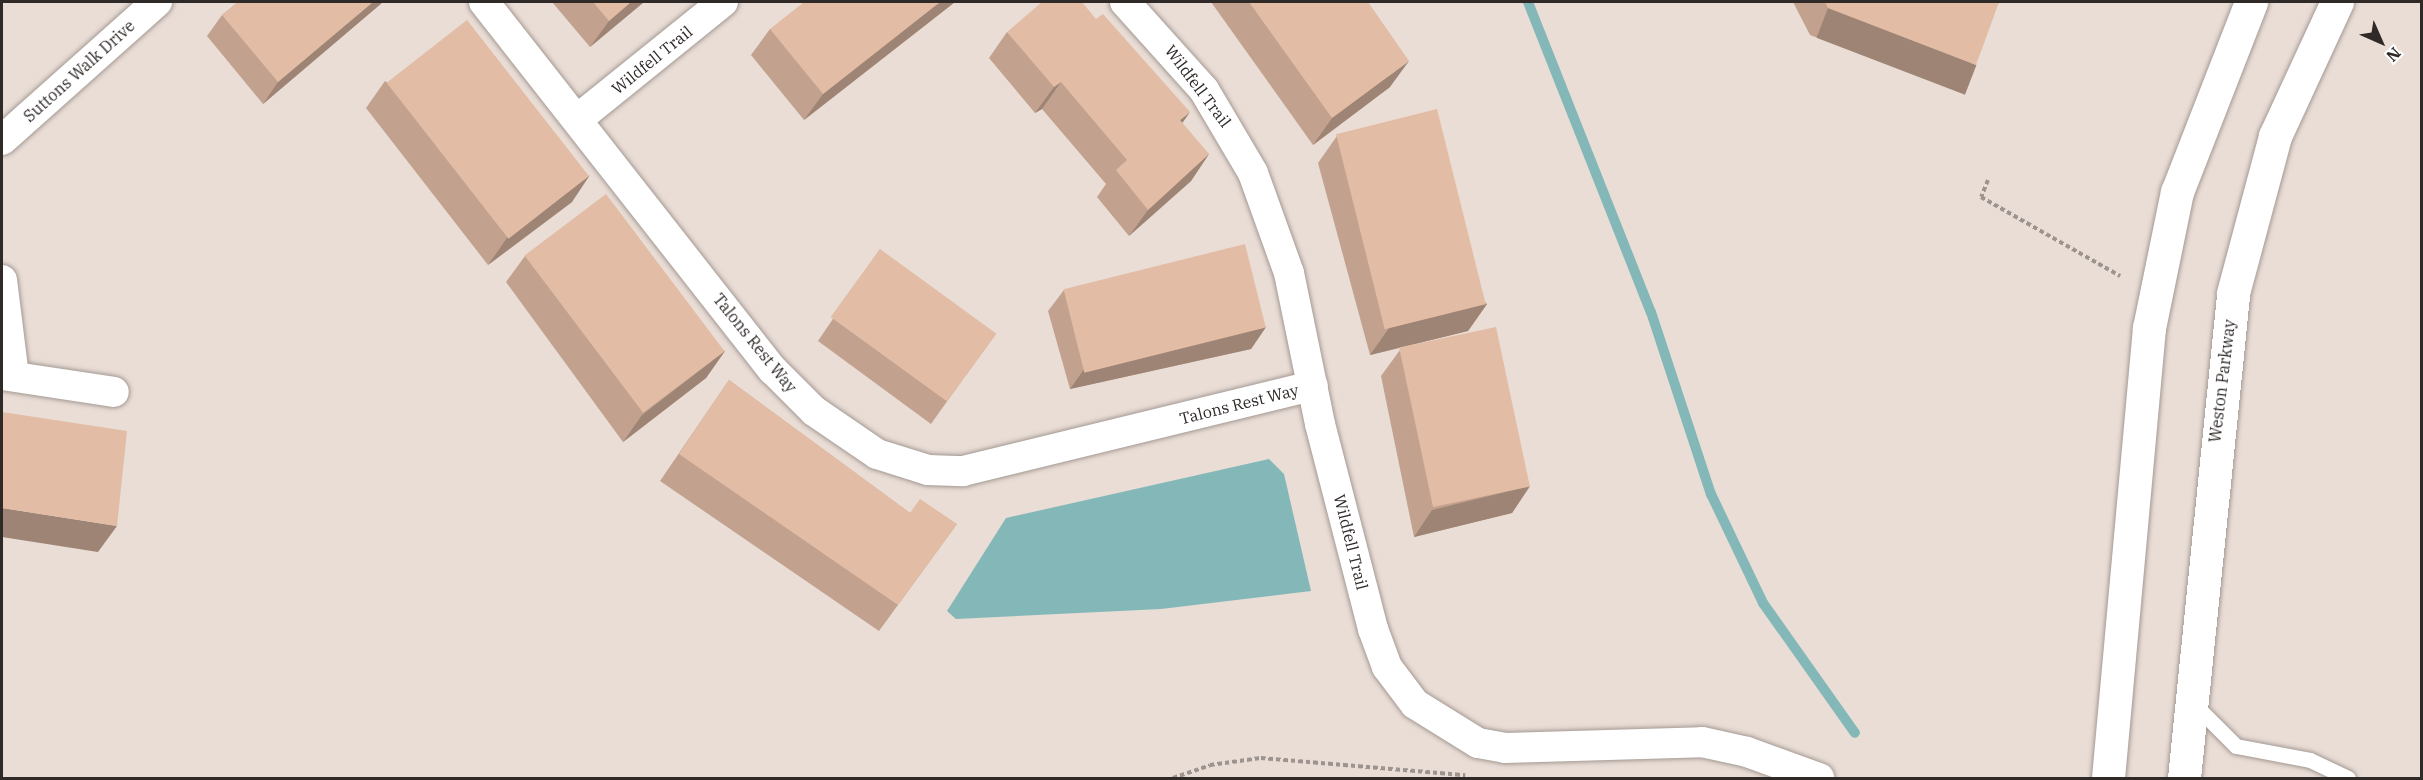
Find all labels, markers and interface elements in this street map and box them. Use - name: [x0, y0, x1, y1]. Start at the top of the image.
- north arrow: [2351, 12, 2411, 72]
- street label: Suttons Walk Drive: [20, 16, 138, 126]
- street label: Wildfell Trail: [608, 22, 696, 98]
- street label: Wildfell Trail: [1161, 41, 1235, 131]
- text: N: [2382, 43, 2405, 66]
- street label: Talons Rest Way: [709, 290, 801, 396]
- street label: Weston Parkway: [2205, 318, 2239, 444]
- street label: Talons Rest Way: [1178, 380, 1300, 428]
- street label: Wildfell Trail: [1330, 492, 1372, 592]

